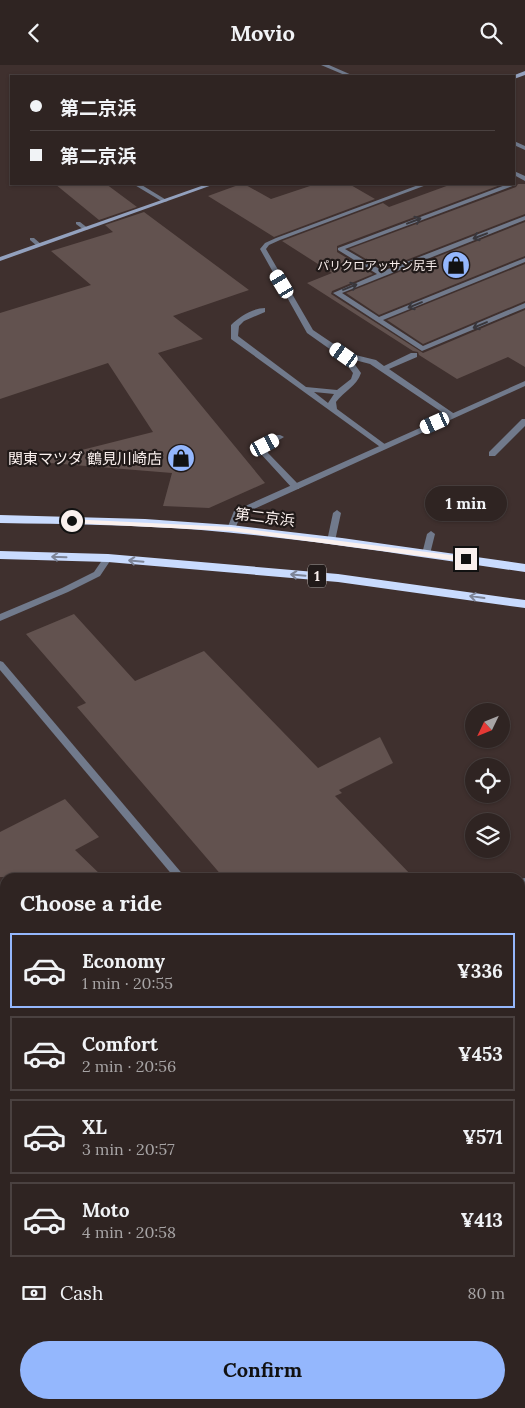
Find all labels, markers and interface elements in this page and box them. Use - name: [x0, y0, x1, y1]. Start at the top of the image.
- icon: back: [20, 19, 48, 47]
- text: Movio: [230, 19, 295, 47]
- icon: search: [477, 19, 505, 47]
- text: 第二京浜: [60, 96, 136, 120]
- text: 第二京浜: [60, 144, 136, 168]
- one-way arrow: [406, 216, 421, 225]
- one-way arrow: [473, 232, 488, 241]
- shop icon: パリクロアッサン尻手: [441, 250, 471, 280]
- place label: パリクロアッサン尻手: [317, 258, 437, 273]
- car: [267, 267, 296, 301]
- one-way arrow: [342, 282, 357, 292]
- one-way arrow: [408, 301, 423, 310]
- one-way arrow: [473, 320, 488, 330]
- car: [327, 340, 360, 370]
- car: [418, 410, 451, 436]
- car: [248, 432, 281, 458]
- shop icon: 関東マツダ 鶴見川崎店: [166, 443, 196, 473]
- place label: 関東マツダ 鶴見川崎店: [8, 449, 162, 468]
- callout: 1 min: [425, 487, 507, 521]
- text: 1 min: [446, 493, 486, 513]
- street label: 第二京浜: [234, 504, 296, 530]
- route start: [61, 510, 83, 532]
- route end: [455, 548, 477, 570]
- one-way arrow: [51, 552, 67, 561]
- one-way arrow: [129, 556, 145, 566]
- road number: 1: [308, 565, 326, 587]
- one-way arrow: [290, 570, 306, 579]
- one-way arrow: [469, 592, 485, 602]
- north arrow: [465, 703, 510, 747]
- map controls: [465, 703, 510, 858]
- button: locate: [465, 758, 510, 803]
- button: layers: [465, 813, 510, 858]
- text: Choose a ride: [20, 889, 162, 917]
- icon: car: [22, 948, 67, 993]
- text: Economy: [82, 949, 165, 973]
- text: ¥336: [457, 959, 503, 983]
- text: 1 min · 20:55: [82, 973, 173, 993]
- icon: car: [22, 1031, 67, 1076]
- text: Comfort: [82, 1032, 158, 1056]
- text: ¥453: [458, 1042, 503, 1066]
- text: 2 min · 20:56: [82, 1056, 176, 1076]
- icon: car: [22, 1114, 67, 1159]
- text: XL: [82, 1115, 107, 1139]
- text: ¥571: [462, 1125, 503, 1149]
- text: 3 min · 20:57: [82, 1139, 175, 1159]
- icon: car: [22, 1197, 67, 1242]
- text: Moto: [82, 1198, 129, 1222]
- text: ¥413: [461, 1208, 503, 1232]
- text: 4 min · 20:58: [82, 1222, 176, 1242]
- icon: cash: [20, 1279, 48, 1307]
- text: Cash: [60, 1281, 103, 1305]
- text: 80 m: [468, 1283, 505, 1303]
- button: Confirm: [20, 1341, 505, 1399]

